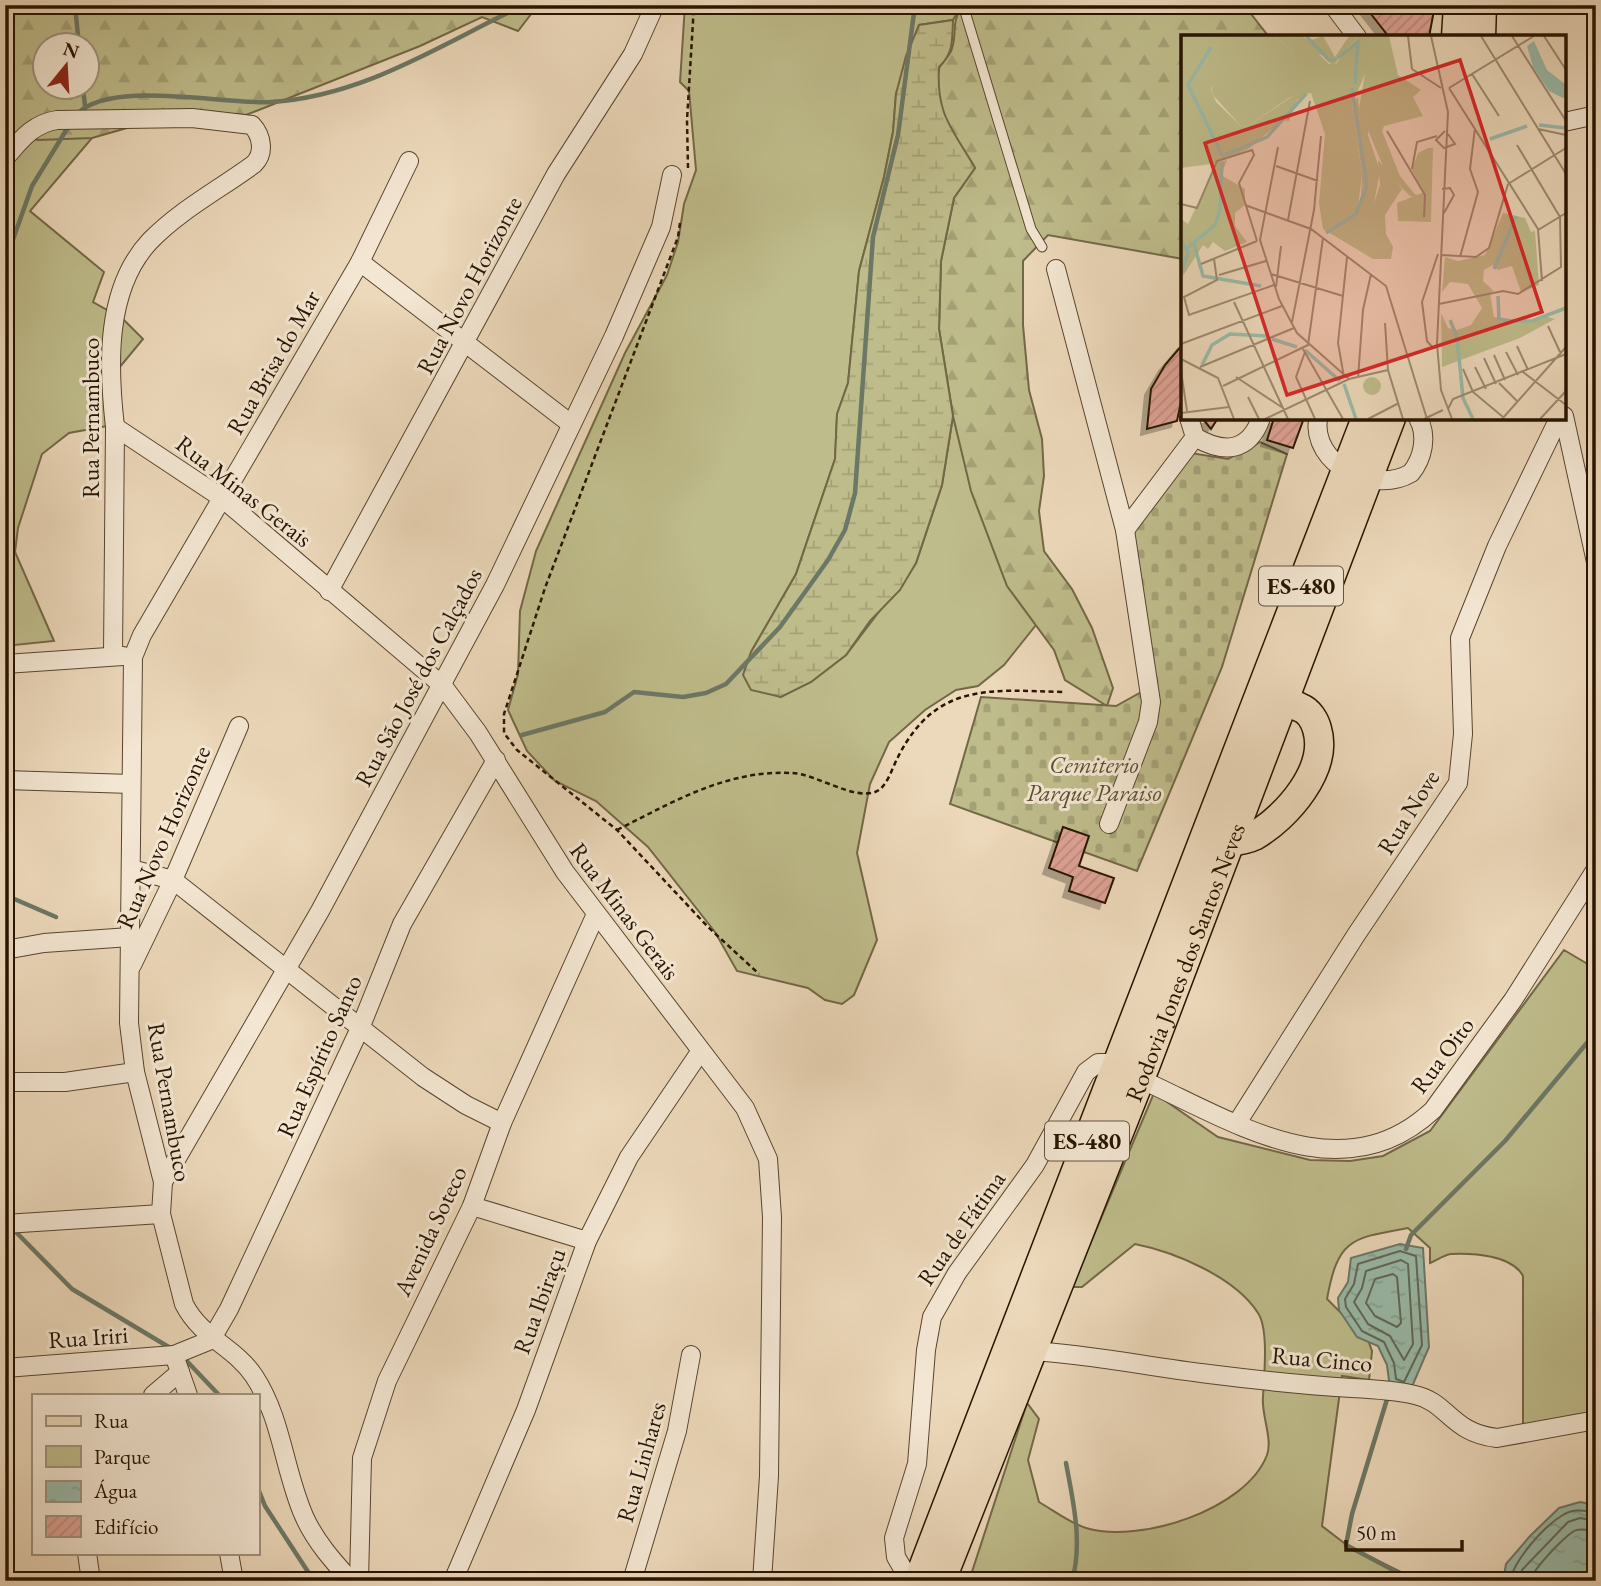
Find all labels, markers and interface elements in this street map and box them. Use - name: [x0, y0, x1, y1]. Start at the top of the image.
- north arrow: [32, 32, 102, 102]
- inset map: [1181, 35, 1566, 420]
- text: N: [60, 36, 83, 65]
- street label: Rua Novo Horizonte: [409, 191, 529, 379]
- street label: Rua Brisa do Mar: [219, 284, 327, 440]
- street label: Rua Pernambuco: [75, 338, 106, 498]
- street label: Rua Minas Gerais: [170, 428, 318, 554]
- street label: Rua São José dos Calçados: [347, 562, 489, 792]
- road number: ES-480: [1259, 566, 1343, 606]
- street label: Rua Novo Horizonte: [109, 741, 217, 933]
- park label: Cemiterio Parque Paraiso: [1026, 749, 1162, 809]
- street label: Rua Nove: [1370, 764, 1446, 860]
- street label: Rodovia Jones dos Santos Neves: [1117, 818, 1252, 1106]
- street label: Rua Minas Gerais: [563, 836, 687, 986]
- street label: Rua Espírito Santo: [269, 970, 369, 1142]
- street label: Rua Oito: [1403, 1011, 1481, 1099]
- street label: Rua Pernambuco: [141, 1020, 199, 1184]
- road number: ES-480: [1045, 1122, 1129, 1160]
- street label: Avenida Soteco: [386, 1161, 474, 1302]
- street label: Rua de Fátima: [910, 1164, 1012, 1291]
- street label: Rua Ibiraçu: [506, 1243, 573, 1358]
- street label: Rua Iriri: [47, 1319, 129, 1355]
- street label: Rua Cinco: [1270, 1339, 1374, 1379]
- legend: [32, 1394, 259, 1554]
- street label: Rua Linhares: [609, 1398, 673, 1526]
- text: Rua: [94, 1407, 129, 1434]
- text: Parque: [94, 1443, 150, 1470]
- text: Água: [93, 1477, 138, 1504]
- scale bar: [1346, 1509, 1461, 1553]
- text: Edifício: [94, 1513, 158, 1540]
- text: 50 m: [1356, 1519, 1397, 1546]

